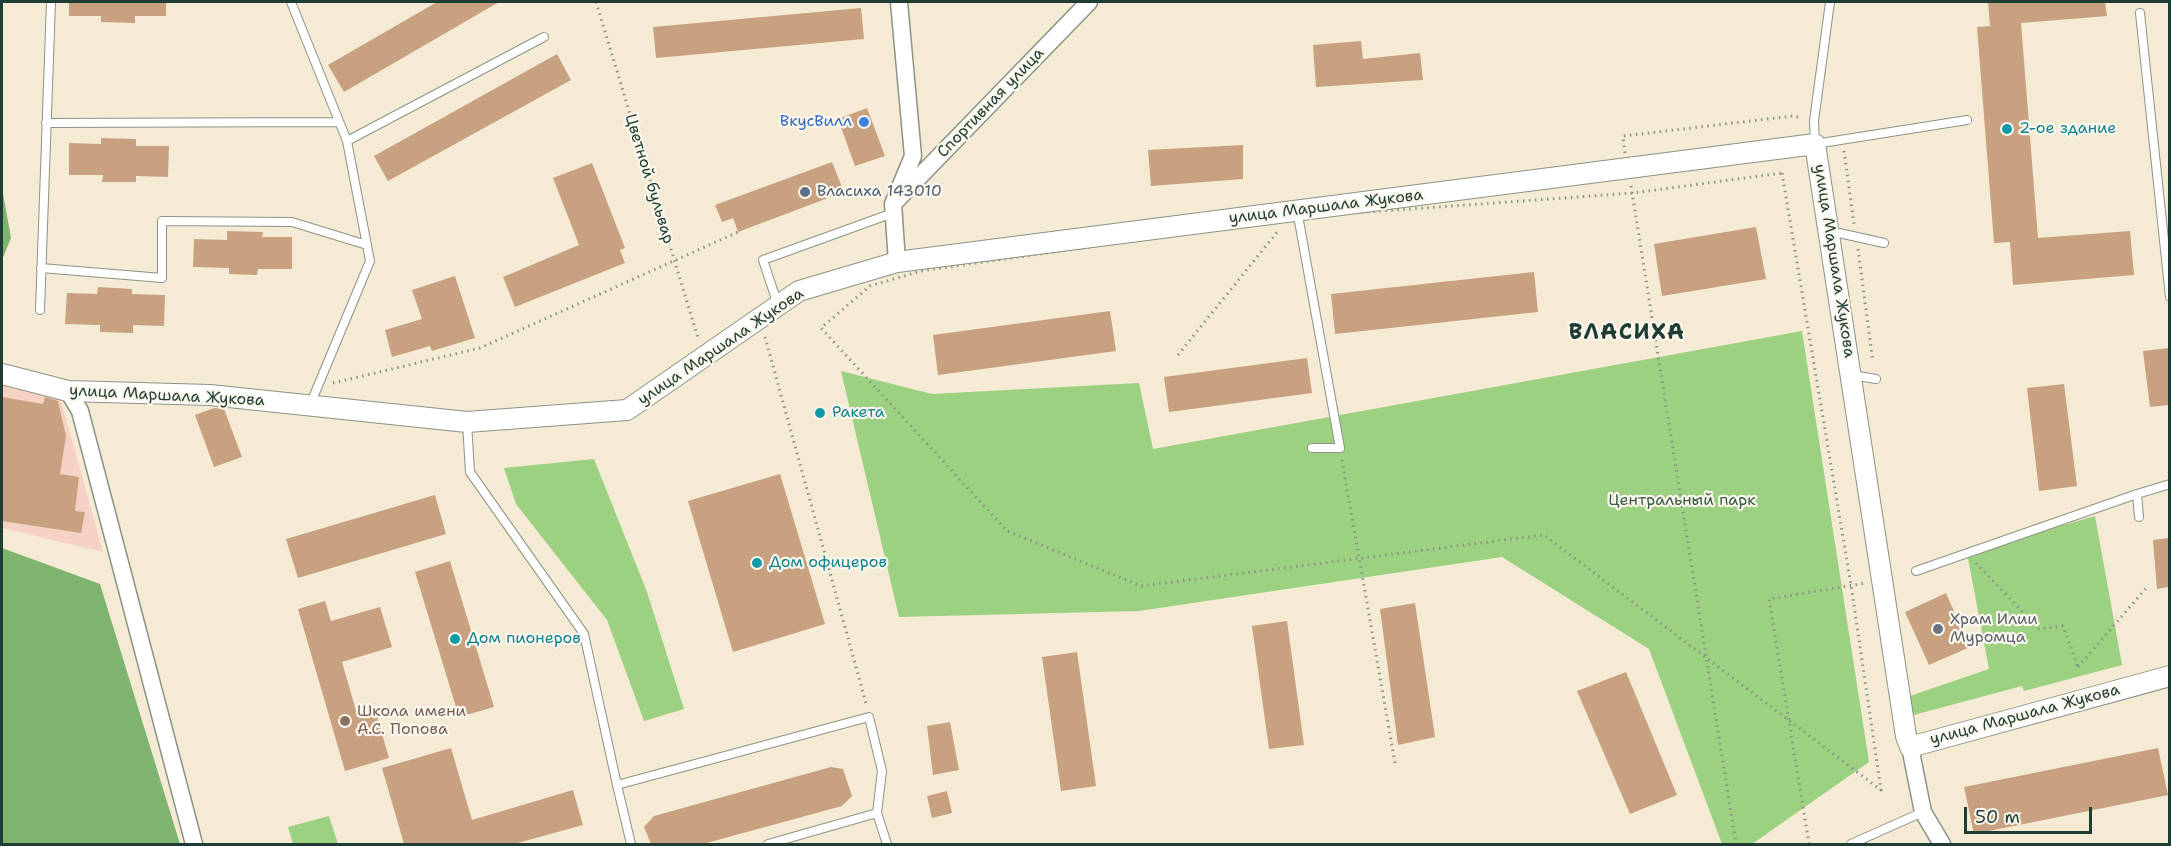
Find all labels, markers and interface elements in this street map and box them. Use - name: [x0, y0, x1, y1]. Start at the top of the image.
- street label: Спортивная улица: [934, 44, 1048, 162]
- street label: Цветной бульвар: [620, 112, 678, 246]
- place label: ВкусВилл: [780, 112, 852, 132]
- marker: ВкусВилл: [857, 115, 871, 129]
- place label: 2-ое здание: [2019, 119, 2116, 139]
- marker: 2-ое здание: [2000, 122, 2014, 136]
- street label: улица Маршала Жукова: [1809, 163, 1859, 359]
- place label: Власиха 143010: [817, 182, 942, 202]
- marker: Власиха 143010: [798, 185, 812, 199]
- street label: улица Маршала Жукова: [1228, 186, 1424, 228]
- street label: улица Маршала Жукова: [635, 284, 807, 410]
- district label: ВЛАСИХА: [1569, 320, 1685, 346]
- street label: улица Маршала Жукова: [69, 381, 265, 411]
- place label: Ракета: [832, 403, 885, 423]
- marker: Ракета: [813, 406, 827, 420]
- park label: Центральный парк: [1608, 491, 1756, 511]
- place label: Дом офицеров: [769, 553, 887, 573]
- marker: Дом офицеров: [750, 556, 764, 570]
- place label: Храм Илии Муромца: [1950, 610, 2038, 648]
- marker: Храм Илии Муромца: [1931, 622, 1945, 636]
- place label: Дом пионеров: [467, 629, 581, 649]
- marker: Дом пионеров: [448, 632, 462, 646]
- street label: улица Маршала Жукова: [1928, 680, 2122, 750]
- place label: Школа имени А.С. Попова: [357, 702, 466, 740]
- marker: Школа имени А.С. Попова: [338, 714, 352, 728]
- scale bar: [1967, 795, 2094, 833]
- text: 50 m: [1975, 805, 2020, 829]

